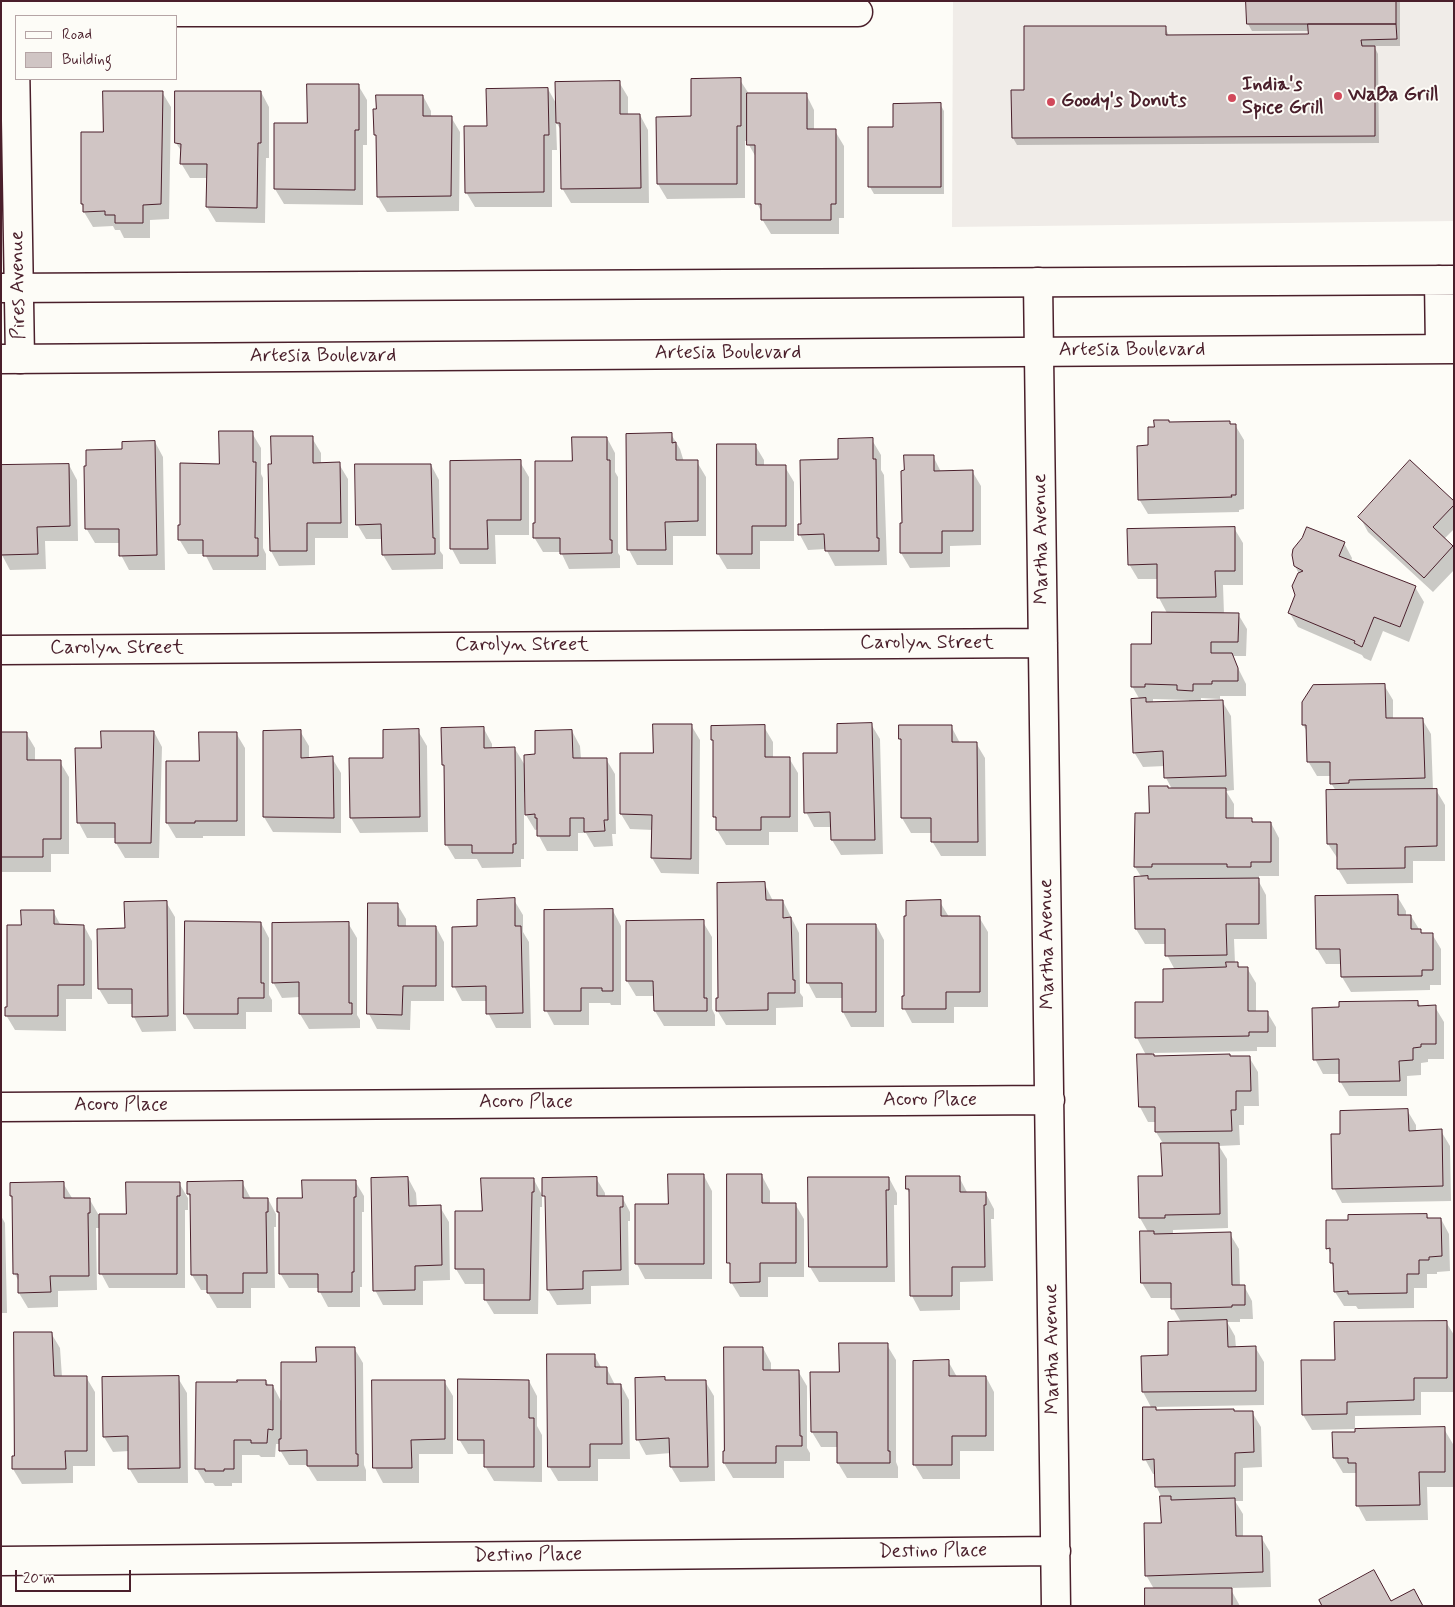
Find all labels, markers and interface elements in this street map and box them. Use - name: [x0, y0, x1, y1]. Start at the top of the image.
- legend: [15, 15, 178, 80]
- text: Road: [62, 25, 92, 45]
- text: Building: [62, 50, 112, 70]
- place label: India's Spice Grill: [1242, 74, 1324, 121]
- place label: WaBa Grill: [1348, 84, 1439, 108]
- place label: Goody's Donuts: [1061, 90, 1186, 114]
- marker: WaBa Grill: [1332, 90, 1344, 102]
- marker: India's Spice Grill: [1226, 92, 1238, 104]
- marker: Goody's Donuts: [1045, 96, 1057, 108]
- street label: Pires Avenue: [6, 230, 32, 340]
- street label: Artesia Boulevard: [1059, 339, 1205, 363]
- street label: Artesia Boulevard: [655, 342, 801, 366]
- street label: Artesia Boulevard: [250, 345, 396, 369]
- street label: Martha Avenue: [1029, 473, 1055, 605]
- street label: Carolyn Street: [860, 632, 994, 656]
- street label: Carolyn Street: [455, 634, 589, 658]
- street label: Carolyn Street: [50, 637, 184, 661]
- street label: Martha Avenue: [1035, 878, 1061, 1010]
- street label: Acoro Place: [883, 1089, 977, 1113]
- street label: Acoro Place: [479, 1091, 573, 1115]
- street label: Acoro Place: [74, 1094, 168, 1118]
- street label: Martha Avenue: [1040, 1283, 1066, 1415]
- street label: Destino Place: [878, 1539, 988, 1565]
- street label: Destino Place: [473, 1543, 583, 1569]
- scale bar: [18, 1560, 134, 1592]
- text: 20 m: [23, 1569, 55, 1589]

